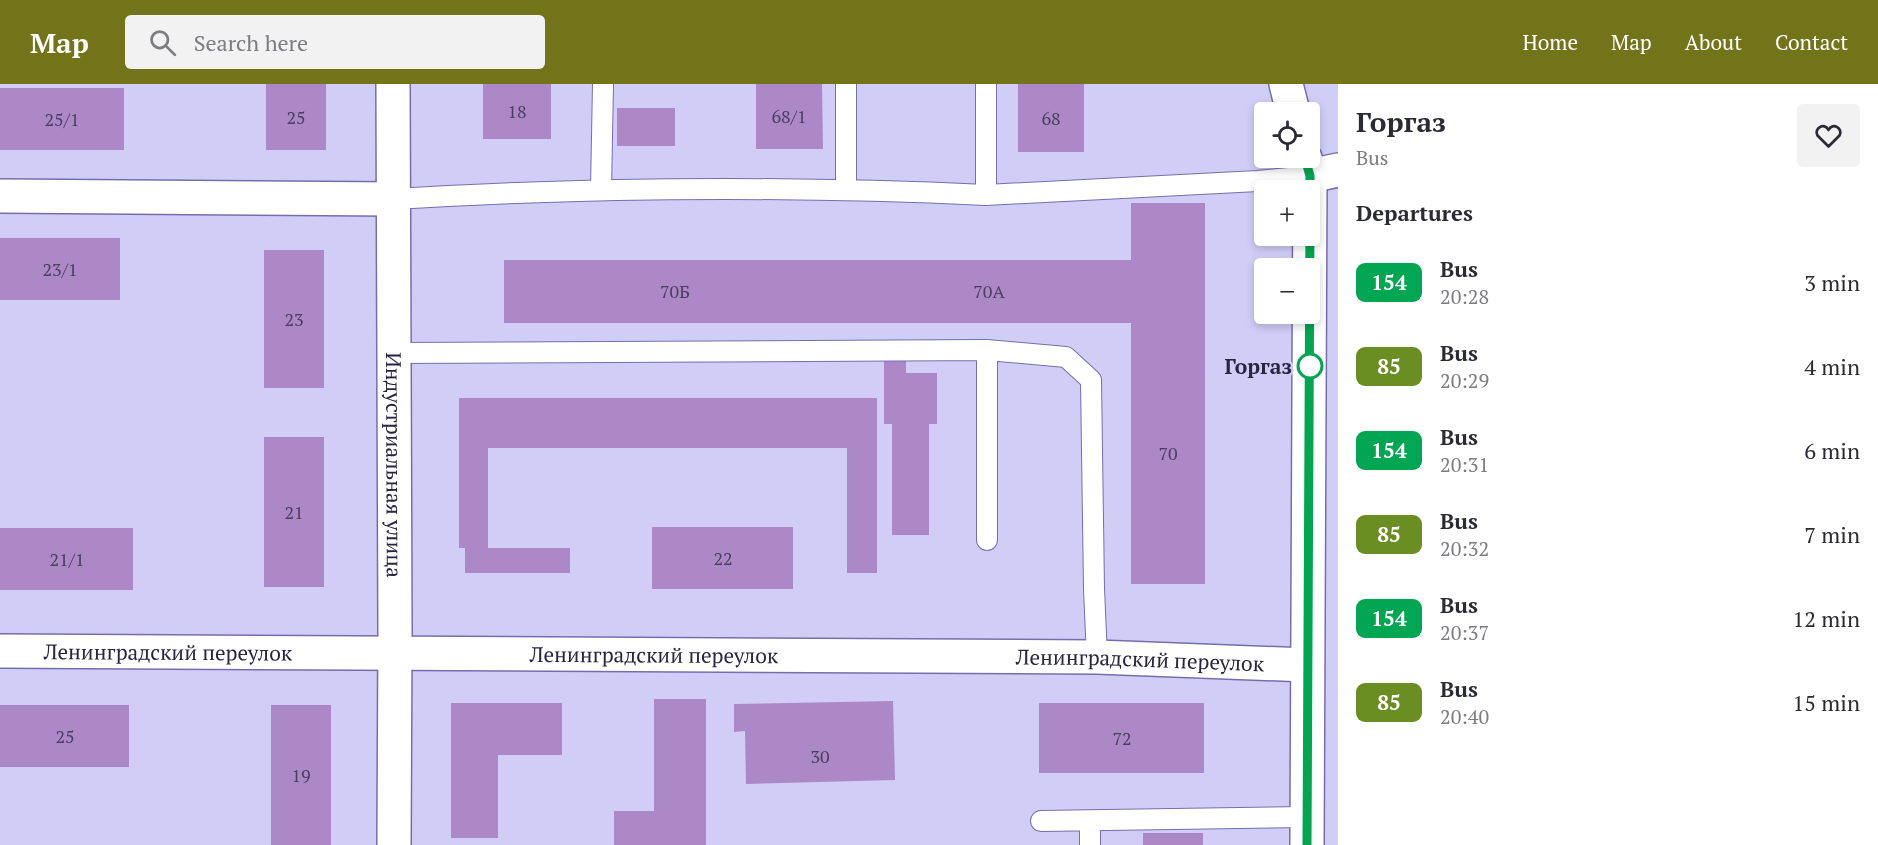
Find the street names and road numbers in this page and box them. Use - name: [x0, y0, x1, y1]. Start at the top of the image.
- street label: Индустриальная улица: [380, 352, 409, 578]
- street label: Ленинградский переулок: [43, 637, 293, 667]
- street label: Ленинградский переулок: [529, 640, 779, 669]
- street label: Ленинградский переулок: [1015, 643, 1265, 677]

